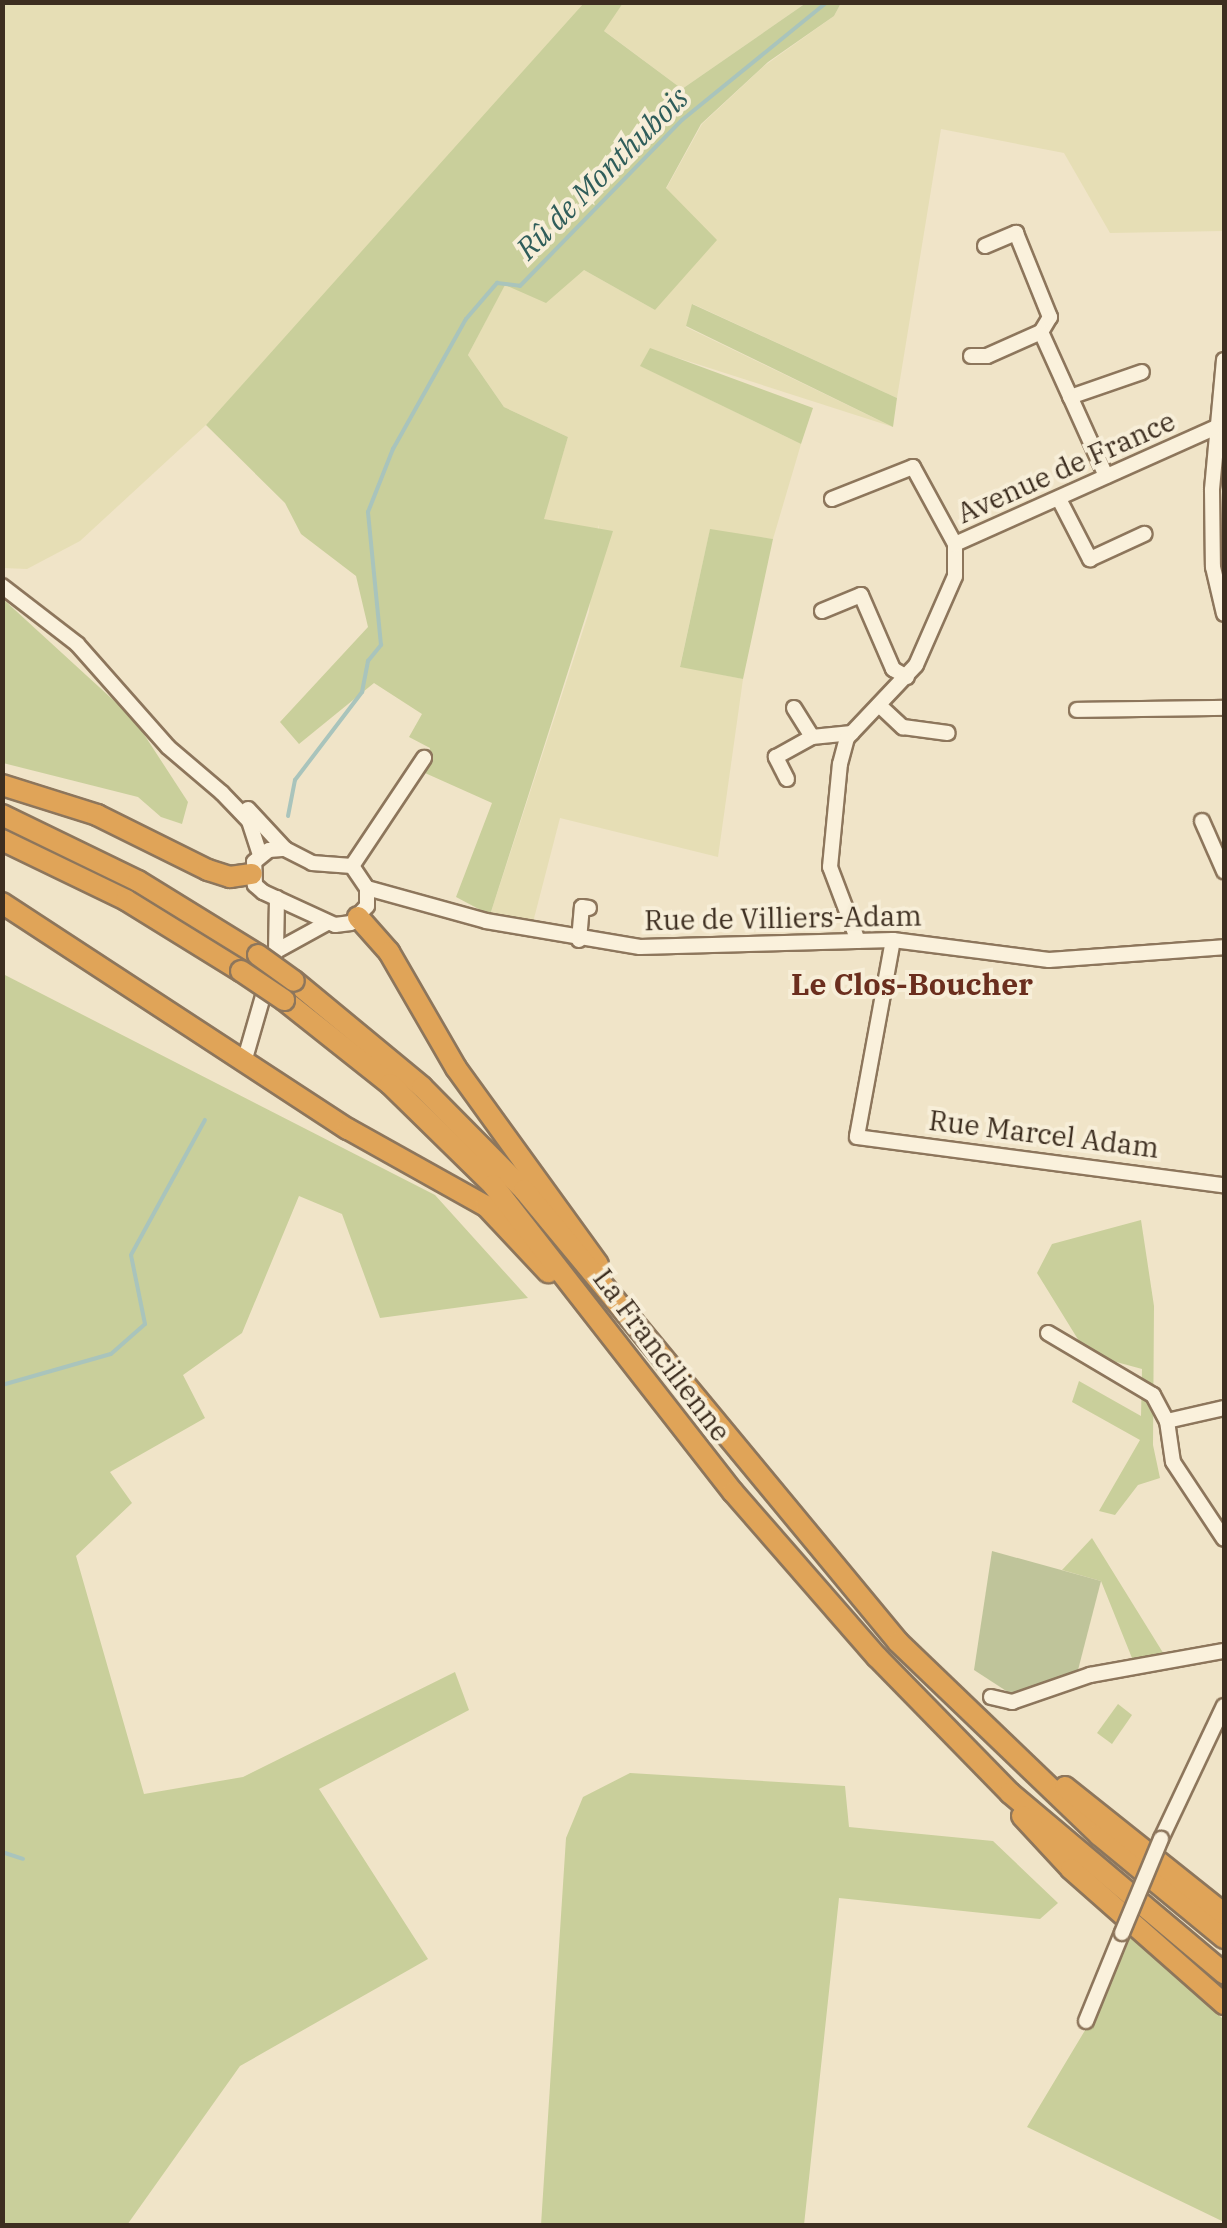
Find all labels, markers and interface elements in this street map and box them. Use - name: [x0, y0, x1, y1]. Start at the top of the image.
- water label: Rû de Monthubois: [509, 80, 695, 266]
- street label: Avenue de France: [952, 404, 1180, 530]
- street label: Rue de Villiers-Adam: [644, 899, 922, 937]
- district label: Le Clos-Boucher: [791, 966, 1033, 1002]
- street label: Rue Marcel Adam: [927, 1103, 1161, 1165]
- street label: La Francilienne: [586, 1262, 738, 1448]

